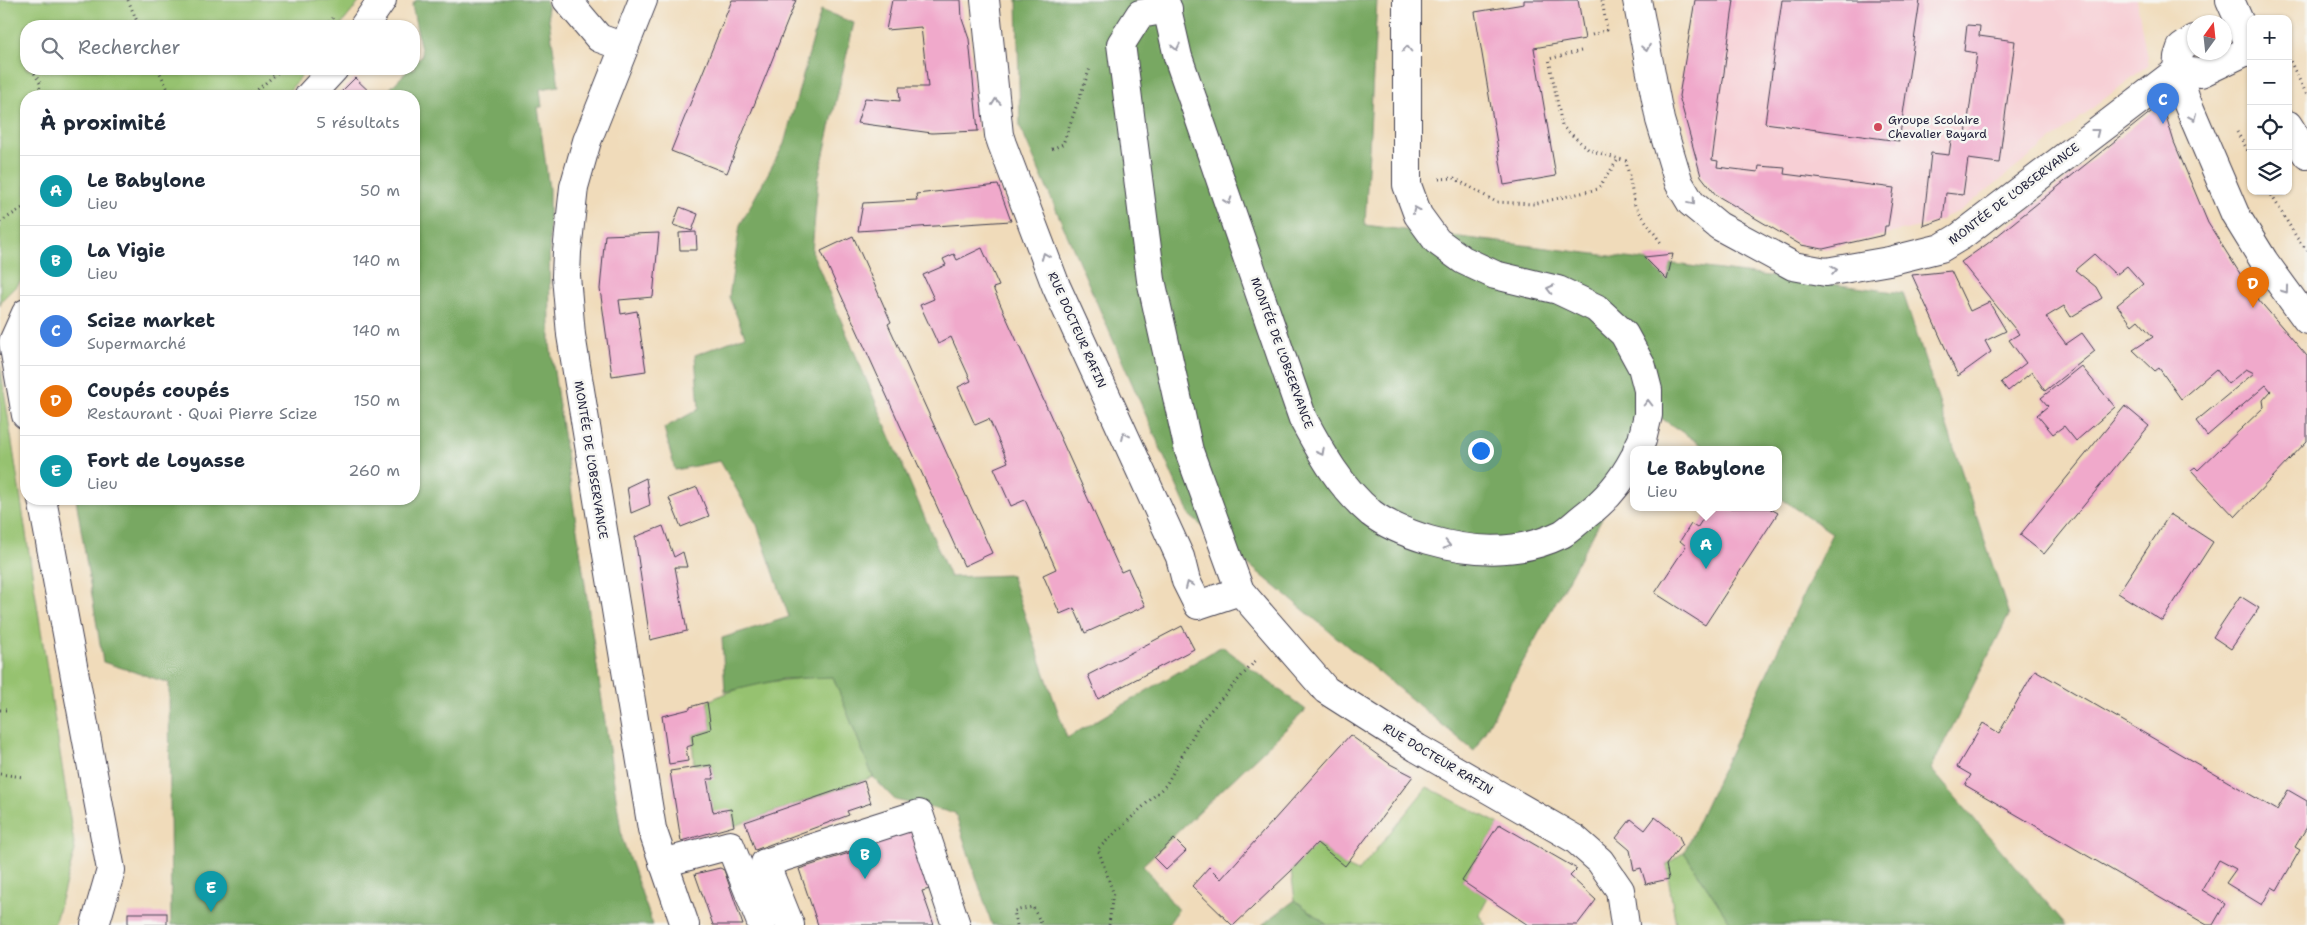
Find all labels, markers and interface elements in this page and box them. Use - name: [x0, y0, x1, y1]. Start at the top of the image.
- north arrow: [2187, 15, 2232, 60]
- map controls: [2247, 15, 2292, 195]
- button: +: [2247, 15, 2292, 60]
- search box: [20, 20, 420, 75]
- icon: search: [38, 34, 66, 62]
- text: Rechercher: [78, 35, 181, 60]
- one-way arrow: [1170, 43, 1181, 52]
- one-way arrow: [1640, 44, 1650, 52]
- one-way arrow: [1402, 45, 1412, 52]
- button: −: [2247, 60, 2292, 105]
- pin: C: [2147, 83, 2179, 124]
- one-way arrow: [991, 97, 1002, 105]
- button: locate: [2247, 105, 2292, 150]
- text: À proximité: [40, 109, 166, 137]
- text: 5 résultats: [316, 112, 400, 133]
- place label: Groupe Scolaire Chevalier Bayard: [1888, 112, 1987, 142]
- one-way arrow: [2186, 112, 2197, 121]
- marker: Groupe Scolaire Chevalier Bayard: [1872, 121, 1884, 133]
- one-way arrow: [2090, 129, 2099, 137]
- street label: MONTÉE DE L'OBSERVANCE: [1945, 139, 2083, 249]
- button: layers: [2247, 150, 2292, 195]
- text: Le Babylone: [87, 168, 206, 193]
- text: A: [50, 180, 62, 201]
- text: 50 m: [360, 180, 400, 201]
- text: Lieu: [87, 193, 118, 214]
- one-way arrow: [1222, 197, 1232, 205]
- one-way arrow: [1686, 197, 1695, 206]
- one-way arrow: [1412, 206, 1423, 215]
- text: La Vigie: [87, 238, 165, 263]
- text: B: [51, 250, 61, 271]
- text: 140 m: [353, 250, 400, 271]
- one-way arrow: [1041, 252, 1051, 260]
- text: Lieu: [87, 263, 118, 284]
- one-way arrow: [1830, 266, 1839, 276]
- pin: D: [2237, 267, 2269, 308]
- street label: RUE DOCTEUR RAFIN: [1044, 269, 1110, 391]
- street label: MONTÉE DE L'OBSERVANCE: [1247, 275, 1317, 431]
- one-way arrow: [1546, 284, 1555, 295]
- one-way arrow: [2280, 284, 2288, 293]
- text: Scize market: [87, 308, 215, 333]
- text: C: [51, 320, 61, 341]
- text: 140 m: [353, 320, 400, 341]
- text: Supermarché: [87, 333, 186, 354]
- text: Coupés coupés: [87, 378, 230, 403]
- street label: MONTÉE DE L'OBSERVANCE: [571, 380, 611, 540]
- text: D: [50, 390, 62, 411]
- text: 150 m: [353, 390, 400, 411]
- one-way arrow: [1643, 399, 1653, 407]
- text: Restaurant · Quai Pierre Scize: [87, 403, 318, 424]
- one-way arrow: [1121, 432, 1131, 441]
- your location: [1468, 438, 1494, 464]
- one-way arrow: [1315, 446, 1325, 455]
- popup: [1630, 446, 1782, 511]
- text: Fort de Loyasse: [87, 448, 245, 473]
- text: Le Babylone: [1647, 456, 1765, 481]
- text: E: [51, 460, 61, 481]
- text: 260 m: [348, 460, 400, 481]
- text: Lieu: [87, 473, 118, 494]
- text: Lieu: [1647, 481, 1677, 502]
- pin: A: [1690, 528, 1722, 569]
- one-way arrow: [1442, 539, 1451, 550]
- one-way arrow: [1185, 581, 1196, 590]
- street label: RUE DOCTEUR RAFIN: [1380, 720, 1496, 798]
- pin: B: [849, 838, 881, 879]
- pin: E: [195, 871, 227, 912]

